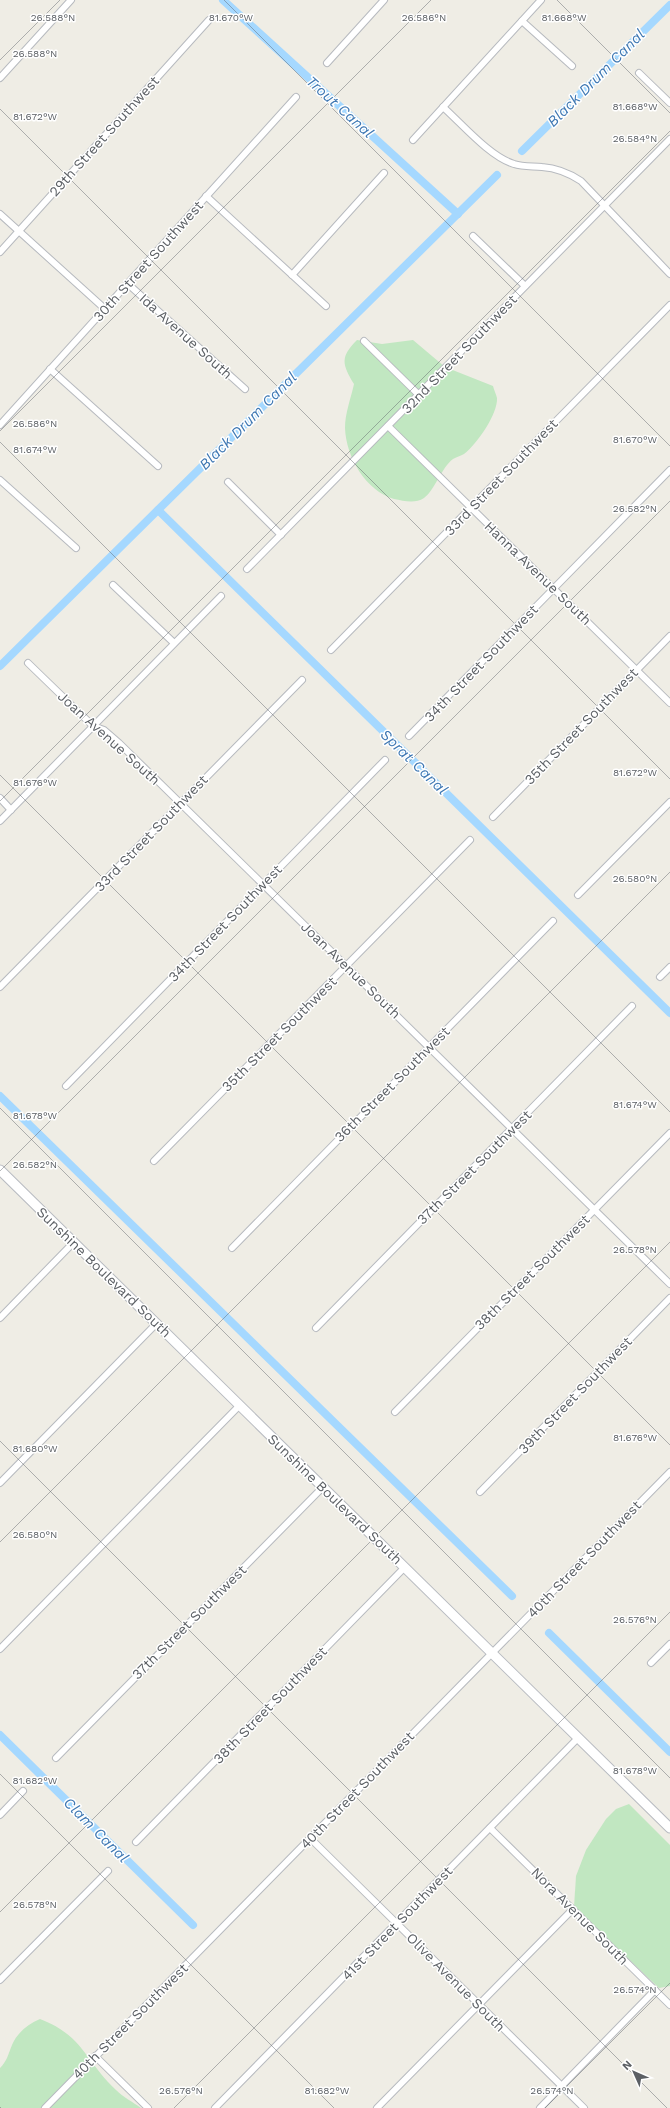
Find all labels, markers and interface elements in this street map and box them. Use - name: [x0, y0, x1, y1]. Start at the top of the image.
- text: 26.588°N: [31, 12, 75, 23]
- text: 81.670°W: [209, 12, 254, 23]
- text: 26.586°N: [402, 12, 446, 23]
- text: 81.668°W: [541, 12, 587, 23]
- water label: Black Drum Canal: [543, 25, 649, 131]
- text: 26.588°N: [13, 48, 57, 59]
- street label: 29th Street Southwest: [46, 72, 162, 199]
- water label: Trout Canal: [303, 72, 378, 142]
- text: 81.668°W: [612, 101, 658, 112]
- text: 81.672°W: [13, 111, 57, 122]
- text: 26.584°N: [613, 133, 657, 144]
- street label: 30th Street Southwest: [90, 197, 206, 324]
- street label: Ida Avenue South: [136, 290, 236, 382]
- street label: 32nd Street Southwest: [398, 291, 520, 417]
- water label: Black Drum Canal: [195, 368, 301, 474]
- street label: 33rd Street Southwest: [441, 415, 561, 538]
- text: 26.586°N: [13, 418, 57, 429]
- text: 81.670°W: [613, 434, 658, 445]
- text: 81.674°W: [13, 444, 57, 455]
- text: 26.582°N: [613, 503, 657, 514]
- street label: Hanna Avenue South: [481, 518, 595, 628]
- street label: 34th Street Southwest: [421, 601, 541, 725]
- street label: 35th Street Southwest: [521, 664, 641, 788]
- street label: Joan Avenue South: [55, 688, 163, 788]
- water label: Sprat Canal: [377, 725, 452, 799]
- text: 81.672°W: [613, 767, 657, 778]
- street label: 33rd Street Southwest: [91, 771, 211, 894]
- text: 81.676°W: [13, 777, 58, 788]
- street label: 34th Street Southwest: [165, 861, 285, 985]
- text: 26.580°N: [613, 873, 657, 884]
- street label: Joan Avenue South: [298, 918, 404, 1022]
- street label: 35th Street Southwest: [218, 973, 340, 1095]
- street label: 36th Street Southwest: [331, 1023, 453, 1145]
- text: 81.674°W: [613, 1099, 657, 1110]
- street label: 37th Street Southwest: [414, 1106, 535, 1227]
- text: 81.678°W: [13, 1110, 58, 1121]
- text: 26.582°N: [13, 1159, 57, 1170]
- street label: Sunshine Boulevard South: [34, 1204, 174, 1340]
- street label: 38th Street Southwest: [471, 1211, 593, 1333]
- text: 26.578°N: [613, 1244, 657, 1255]
- street label: 39th Street Southwest: [515, 1333, 635, 1457]
- street label: Sunshine Boulevard South: [265, 1431, 405, 1567]
- text: 81.676°W: [613, 1432, 658, 1443]
- text: 81.680°W: [12, 1443, 58, 1454]
- street label: 40th Street Southwest: [524, 1497, 644, 1621]
- text: 26.580°N: [13, 1529, 57, 1540]
- street label: 37th Street Southwest: [129, 1561, 250, 1682]
- text: 26.576°N: [613, 1614, 657, 1625]
- street label: 38th Street Southwest: [210, 1643, 330, 1767]
- street label: 40th Street Southwest: [297, 1728, 417, 1852]
- text: 81.678°W: [613, 1765, 658, 1776]
- text: 81.682°W: [13, 1775, 58, 1786]
- water label: Clam Canal: [60, 1794, 133, 1867]
- street label: 41st Street Southwest: [338, 1863, 456, 1983]
- street label: Nora Avenue South: [528, 1864, 632, 1968]
- text: 26.578°N: [13, 1899, 57, 1910]
- street label: Olive Avenue South: [403, 1929, 509, 2035]
- street label: 40th Street Southwest: [69, 1960, 191, 2082]
- text: 26.574°N: [613, 1984, 657, 1995]
- north arrow: [614, 2052, 654, 2092]
- text: N: [620, 2058, 635, 2073]
- text: 26.576°N: [159, 2085, 203, 2096]
- text: 81.682°W: [305, 2085, 350, 2096]
- text: 26.574°N: [530, 2085, 574, 2096]

